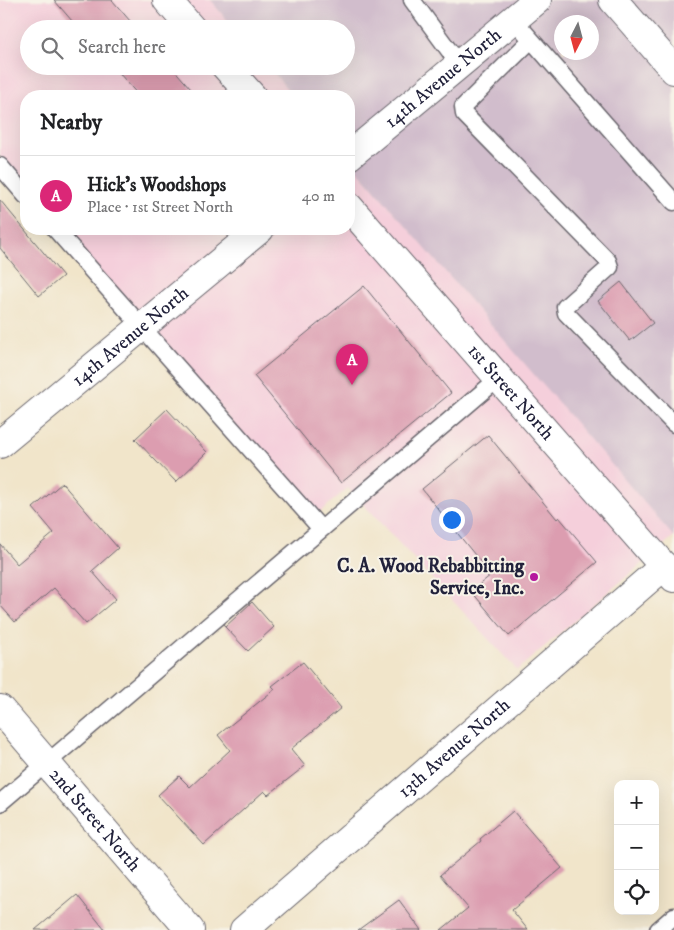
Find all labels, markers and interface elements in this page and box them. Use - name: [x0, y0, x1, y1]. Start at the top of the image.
- north arrow: [554, 15, 599, 60]
- search box: [20, 20, 355, 75]
- street label: 14th Avenue North: [380, 23, 506, 133]
- icon: search: [38, 34, 66, 62]
- text: Search here: [78, 36, 166, 59]
- text: Nearby: [40, 110, 102, 136]
- text: Hick's Woodshops: [87, 174, 226, 197]
- text: A: [51, 186, 61, 206]
- text: 40 m: [302, 186, 335, 206]
- text: Place · 1st Street North: [87, 197, 233, 217]
- street label: 14th Avenue North: [67, 281, 193, 391]
- street label: 1st Street North: [463, 339, 559, 445]
- pin: A: [336, 344, 368, 385]
- your location: [439, 507, 465, 533]
- place label: C. A. Wood Rebabbitting Service, Inc.: [337, 555, 525, 600]
- marker: C. A. Wood Rebabbitting Service, Inc.: [528, 571, 540, 583]
- street label: 13th Avenue North: [393, 693, 515, 803]
- street label: 2nd Street North: [44, 763, 146, 876]
- map controls: [614, 780, 659, 915]
- button: +: [614, 780, 659, 825]
- button: −: [614, 825, 659, 870]
- button: locate: [614, 870, 659, 915]

